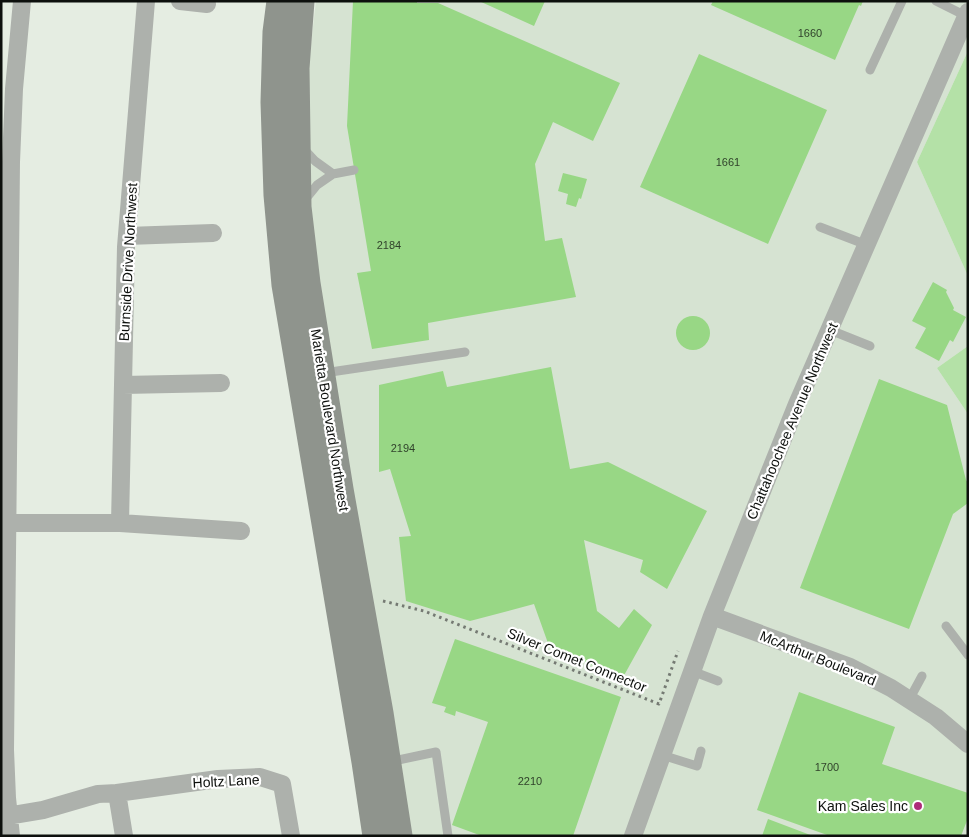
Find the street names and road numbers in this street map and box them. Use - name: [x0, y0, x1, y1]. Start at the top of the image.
- street label: Burnside Drive Northwest: [116, 182, 140, 342]
- street label: Chattahoochee Avenue Northwest: [743, 320, 841, 522]
- street label: Marietta Boulevard Northwest: [308, 328, 352, 512]
- street label: Silver Comet Connector: [505, 625, 649, 695]
- street label: McArthur Boulevard: [758, 627, 878, 689]
- street label: Holtz Lane: [192, 771, 260, 791]

